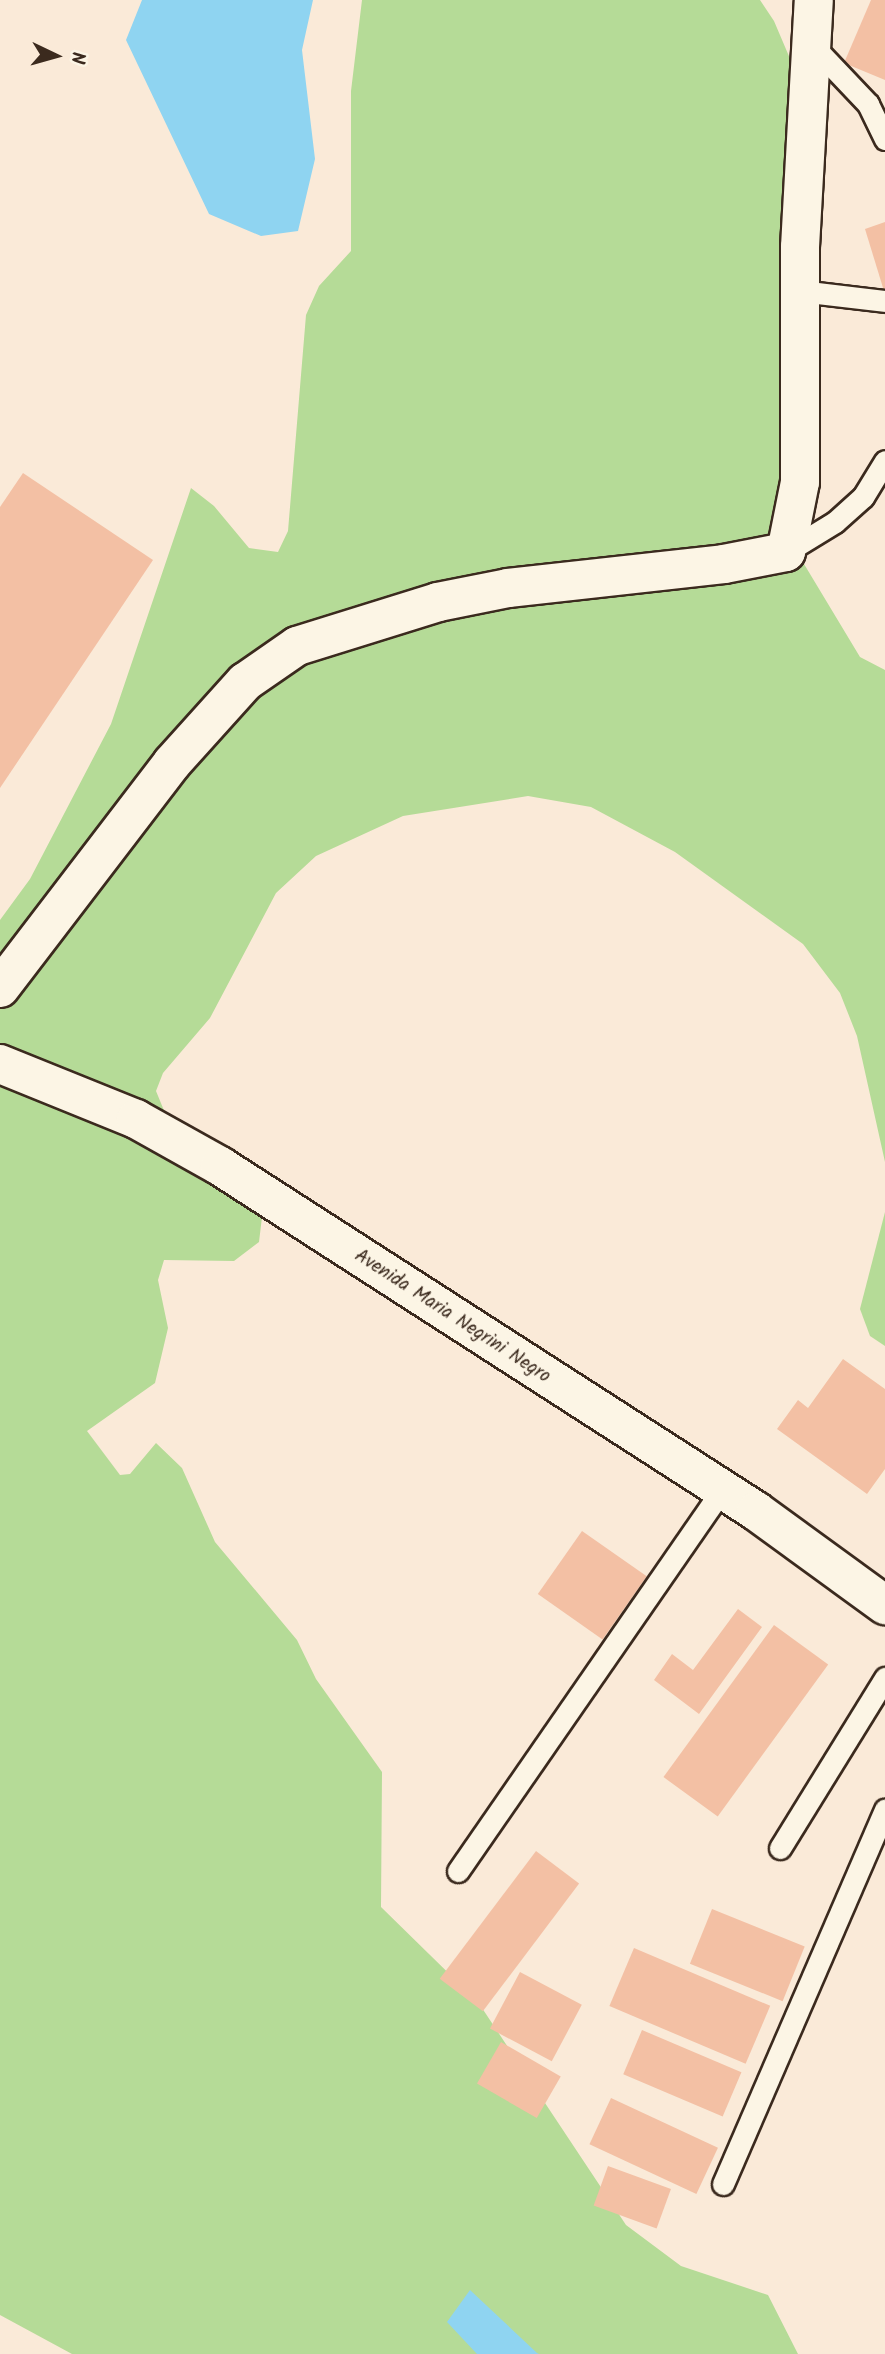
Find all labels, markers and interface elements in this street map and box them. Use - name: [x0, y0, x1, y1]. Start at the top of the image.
- north arrow: [21, 21, 91, 91]
- text: N: [61, 51, 92, 65]
- street label: Avenida Maria Negrini Negro: [350, 1245, 554, 1389]

